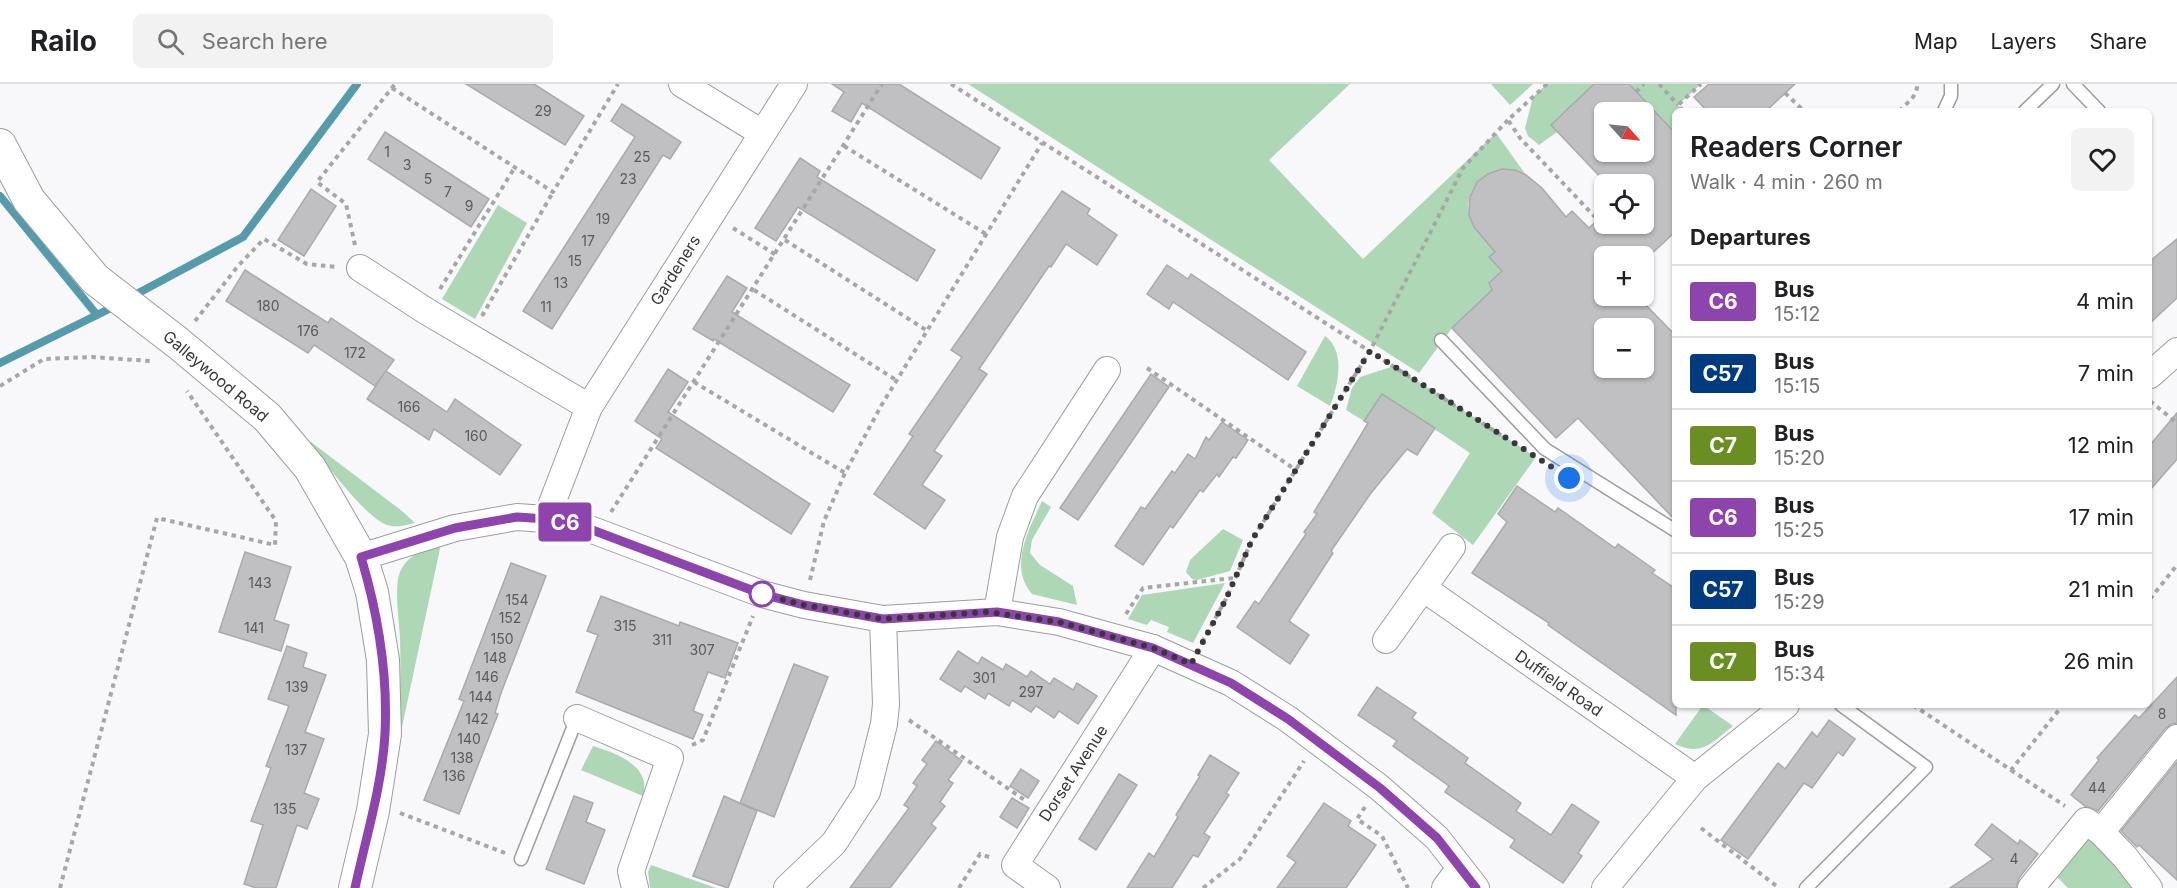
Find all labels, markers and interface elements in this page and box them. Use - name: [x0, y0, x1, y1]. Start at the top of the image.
- search box: [133, 14, 553, 68]
- text: Railo: [30, 24, 97, 58]
- icon: search: [154, 25, 187, 58]
- text: Search here: [202, 28, 328, 54]
- text: Map: [1914, 29, 1958, 54]
- text: Layers: [1991, 29, 2057, 54]
- text: Share: [2090, 29, 2147, 54]
- house number: 29: [534, 102, 552, 119]
- north arrow: [1594, 102, 1654, 162]
- map controls: [1594, 102, 1654, 378]
- button: heart: [2071, 128, 2134, 191]
- text: Readers Corner: [1690, 130, 1902, 164]
- house number: 1: [384, 143, 390, 160]
- house number: 25: [633, 148, 651, 165]
- house number: 3: [403, 156, 411, 173]
- house number: 5: [424, 170, 432, 187]
- house number: 23: [619, 170, 637, 187]
- text: Walk · 4 min · 260 m: [1690, 170, 1883, 194]
- button: locate: [1594, 174, 1654, 234]
- house number: 7: [444, 183, 452, 200]
- house number: 9: [465, 197, 473, 214]
- house number: 19: [596, 210, 610, 227]
- text: Departures: [1690, 224, 1811, 250]
- street label: Gardeners: [646, 231, 704, 309]
- house number: 17: [581, 232, 595, 249]
- button: +: [1594, 246, 1654, 306]
- house number: 15: [568, 252, 582, 269]
- house number: 13: [554, 274, 568, 291]
- text: Bus: [1774, 276, 1815, 302]
- text: 4 min: [2076, 288, 2134, 314]
- text: C6: [1708, 289, 1738, 314]
- house number: 180: [256, 297, 280, 314]
- house number: 11: [540, 298, 552, 315]
- text: 15:12: [1774, 302, 1820, 326]
- button: −: [1594, 318, 1654, 378]
- house number: 176: [297, 322, 319, 339]
- street label: Galleywood Road: [159, 326, 273, 426]
- house number: 172: [344, 344, 366, 361]
- text: Bus: [1774, 348, 1815, 374]
- text: 7 min: [2078, 360, 2134, 386]
- text: C57: [1702, 361, 1744, 386]
- text: 15:15: [1774, 374, 1820, 398]
- house number: 166: [397, 398, 421, 415]
- text: Bus: [1774, 420, 1815, 446]
- house number: 160: [464, 427, 488, 444]
- text: 12 min: [2068, 432, 2134, 458]
- text: C7: [1709, 433, 1737, 458]
- text: 15:20: [1774, 446, 1825, 470]
- your location: [1554, 463, 1584, 493]
- text: Bus: [1774, 492, 1815, 518]
- line badge: C6: [538, 502, 592, 542]
- text: 17 min: [2069, 504, 2134, 530]
- text: C6: [1708, 505, 1738, 530]
- text: C6: [550, 510, 580, 535]
- text: 15:25: [1774, 518, 1824, 542]
- text: Bus: [1774, 564, 1815, 590]
- house number: 143: [248, 574, 272, 591]
- text: 21 min: [2068, 576, 2134, 602]
- text: C57: [1702, 577, 1744, 602]
- unlabelled marker: [749, 581, 775, 607]
- text: 15:29: [1774, 590, 1825, 614]
- house number: 154: [505, 591, 529, 608]
- house number: 152: [499, 609, 521, 626]
- house number: 315: [614, 617, 636, 634]
- house number: 141: [244, 619, 264, 636]
- house number: 150: [490, 630, 514, 647]
- house number: 311: [652, 631, 672, 648]
- text: Bus: [1774, 636, 1815, 662]
- house number: 307: [689, 641, 715, 658]
- street label: Duffield Road: [1511, 645, 1607, 721]
- text: 26 min: [2063, 648, 2134, 674]
- house number: 148: [483, 649, 507, 666]
- text: C7: [1709, 649, 1737, 674]
- text: 15:34: [1774, 662, 1825, 686]
- house number: 146: [475, 668, 499, 685]
- house number: 301: [972, 669, 996, 686]
- house number: 139: [285, 678, 309, 695]
- house number: 297: [1019, 683, 1044, 700]
- house number: 144: [469, 688, 493, 705]
- house number: 8: [2158, 705, 2166, 722]
- house number: 142: [465, 710, 489, 727]
- street label: Dorset Avenue: [1034, 721, 1112, 825]
- house number: 140: [457, 730, 481, 747]
- house number: 137: [285, 741, 307, 758]
- house number: 138: [450, 749, 474, 766]
- house number: 136: [442, 767, 466, 784]
- house number: 44: [2088, 779, 2106, 796]
- house number: 135: [274, 800, 296, 817]
- house number: 4: [2009, 850, 2019, 867]

